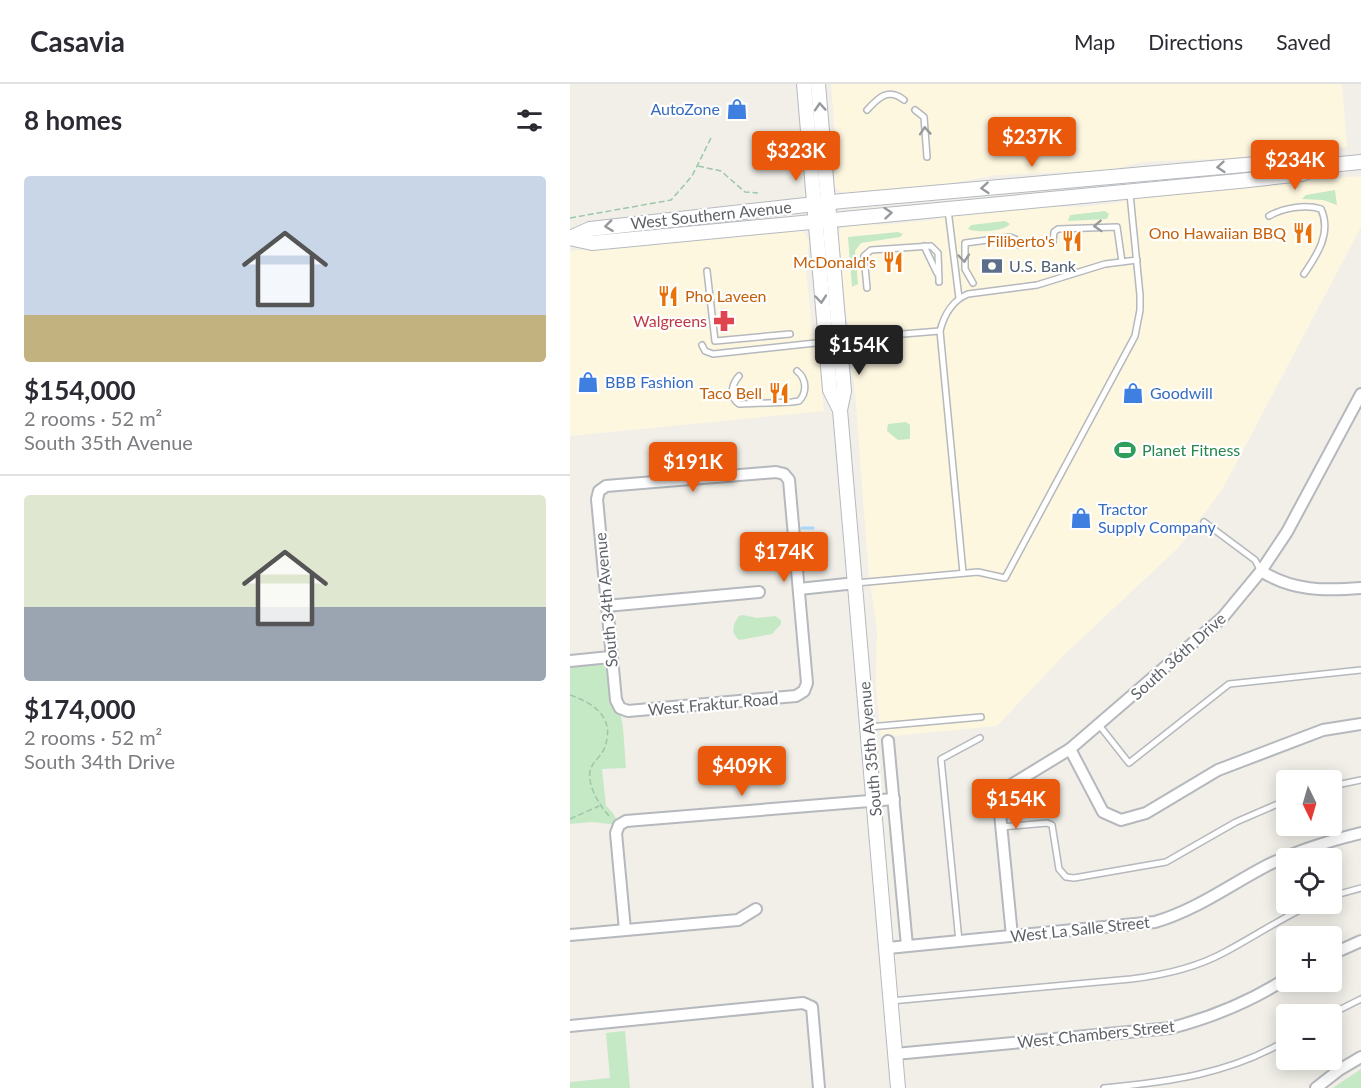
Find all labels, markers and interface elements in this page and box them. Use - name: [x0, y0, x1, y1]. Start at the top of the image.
- text: Casavia: [30, 24, 125, 58]
- text: Map: [1074, 29, 1115, 54]
- text: Directions: [1148, 29, 1243, 54]
- text: Saved: [1276, 29, 1331, 54]
- shop icon: AutoZone: [725, 97, 749, 121]
- place label: AutoZone: [650, 99, 720, 118]
- one-way arrow: [814, 103, 827, 112]
- text: 8 homes: [24, 104, 122, 136]
- icon: filters: [513, 104, 546, 137]
- pin: $237K: [990, 117, 1074, 168]
- text: $237K: [1002, 124, 1062, 148]
- one-way arrow: [919, 127, 932, 136]
- pin: $323K: [754, 131, 838, 182]
- text: $323K: [766, 138, 826, 162]
- pin: $234K: [1253, 140, 1337, 191]
- text: $234K: [1265, 147, 1325, 171]
- one-way arrow: [1216, 160, 1225, 173]
- one-way arrow: [980, 181, 989, 194]
- street label: West Southern Avenue: [629, 197, 792, 232]
- one-way arrow: [883, 207, 892, 220]
- icon: home: [231, 215, 339, 323]
- one-way arrow: [1094, 219, 1103, 232]
- one-way arrow: [604, 220, 613, 232]
- restaurant icon: Ono Hawaiian BBQ: [1291, 221, 1315, 245]
- place label: Ono Hawaiian BBQ: [1149, 223, 1286, 242]
- restaurant icon: Filiberto's: [1060, 229, 1084, 253]
- place label: Filiberto's: [987, 231, 1055, 250]
- restaurant icon: McDonald's: [881, 250, 905, 274]
- place label: McDonald's: [793, 252, 876, 271]
- one-way arrow: [957, 253, 970, 262]
- bank icon: U.S. Bank: [980, 254, 1004, 278]
- place label: U.S. Bank: [1009, 256, 1077, 275]
- restaurant icon: Pho Laveen: [656, 284, 680, 308]
- place label: Pho Laveen: [685, 286, 767, 305]
- one-way arrow: [814, 294, 827, 304]
- pharmacy icon: Walgreens: [712, 309, 736, 333]
- place label: Walgreens: [633, 311, 707, 330]
- pin: $154K: [817, 325, 901, 376]
- text: $154K: [829, 332, 889, 356]
- shop icon: BBB Fashion: [576, 370, 600, 394]
- place label: BBB Fashion: [605, 372, 694, 391]
- text: $154,000: [24, 374, 136, 406]
- restaurant icon: Taco Bell: [767, 381, 791, 405]
- shop icon: Goodwill: [1121, 381, 1145, 405]
- place label: Taco Bell: [700, 383, 762, 402]
- place label: Goodwill: [1150, 383, 1213, 402]
- text: 2 rooms · 52 m²: [24, 406, 162, 430]
- text: South 35th Avenue: [24, 430, 193, 454]
- sports icon: Planet Fitness: [1113, 438, 1137, 462]
- place label: Planet Fitness: [1142, 440, 1240, 459]
- pin: $191K: [651, 442, 735, 493]
- text: $191K: [663, 449, 723, 473]
- place label: Tractor Supply Company: [1098, 499, 1217, 536]
- shop icon: Tractor Supply Company: [1069, 506, 1093, 530]
- street label: South 34th Avenue: [590, 532, 621, 668]
- pin: $174K: [742, 532, 826, 583]
- icon: home: [231, 534, 339, 642]
- text: $174K: [754, 539, 814, 563]
- street label: South 36th Drive: [1126, 608, 1229, 703]
- street label: South 35th Avenue: [854, 681, 885, 817]
- street label: West Fraktur Road: [647, 688, 779, 719]
- text: $174,000: [24, 693, 136, 725]
- text: 2 rooms · 52 m²: [24, 725, 162, 749]
- pin: $409K: [700, 746, 784, 797]
- text: South 34th Drive: [24, 749, 175, 773]
- text: $409K: [712, 753, 772, 777]
- north arrow: [1276, 770, 1342, 836]
- map controls: [1276, 770, 1342, 1070]
- pin: $154K: [974, 779, 1058, 830]
- text: $154K: [986, 786, 1046, 810]
- button: locate: [1276, 848, 1342, 914]
- street label: West La Salle Street: [1009, 912, 1151, 945]
- button: +: [1276, 926, 1342, 992]
- button: −: [1276, 1004, 1342, 1070]
- street label: West Chambers Street: [1016, 1016, 1176, 1051]

